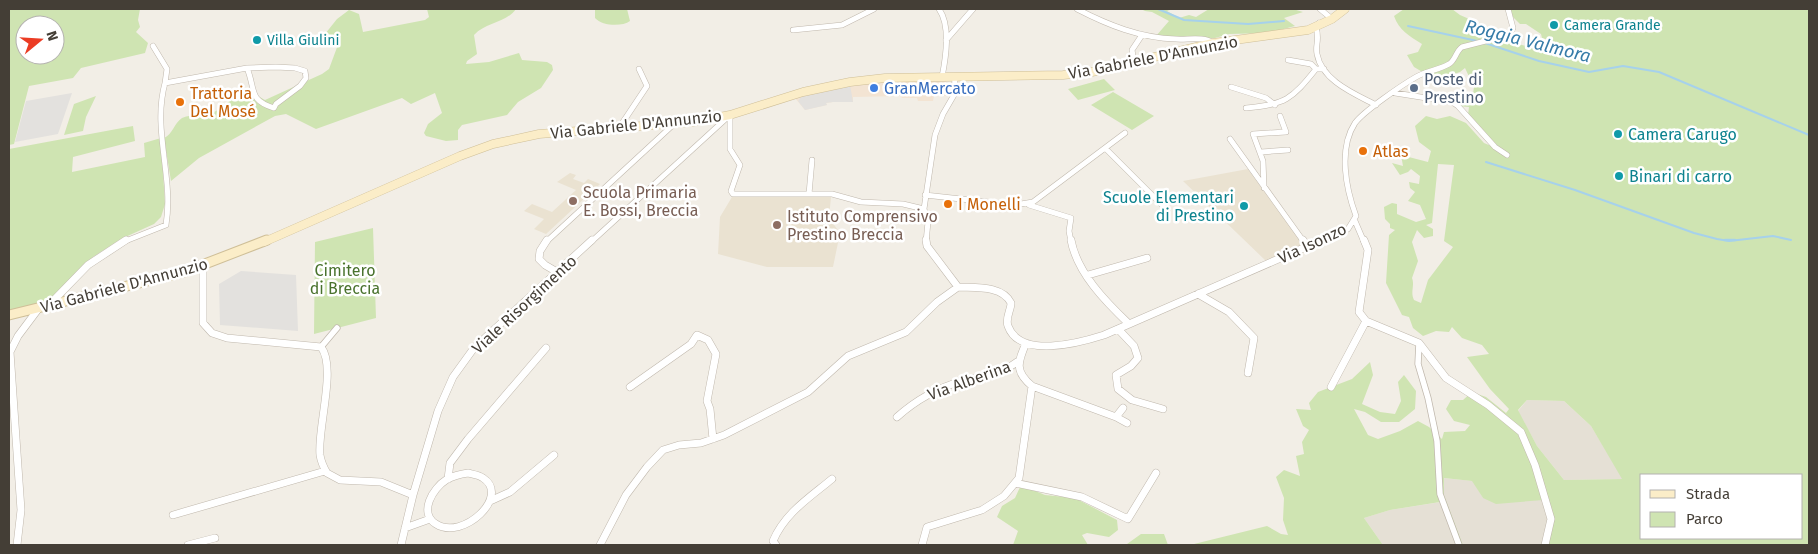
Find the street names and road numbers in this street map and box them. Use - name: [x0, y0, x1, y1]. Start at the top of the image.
- street label: Via Gabriele D'Annunzio: [1067, 32, 1240, 83]
- street label: Via Gabriele D'Annunzio: [549, 106, 723, 143]
- street label: Via Isonzo: [1275, 219, 1350, 268]
- street label: Viale Risorgimento: [468, 251, 581, 358]
- street label: Via Gabriele D'Annunzio: [38, 254, 210, 317]
- street label: Via Alberina: [925, 357, 1013, 404]

